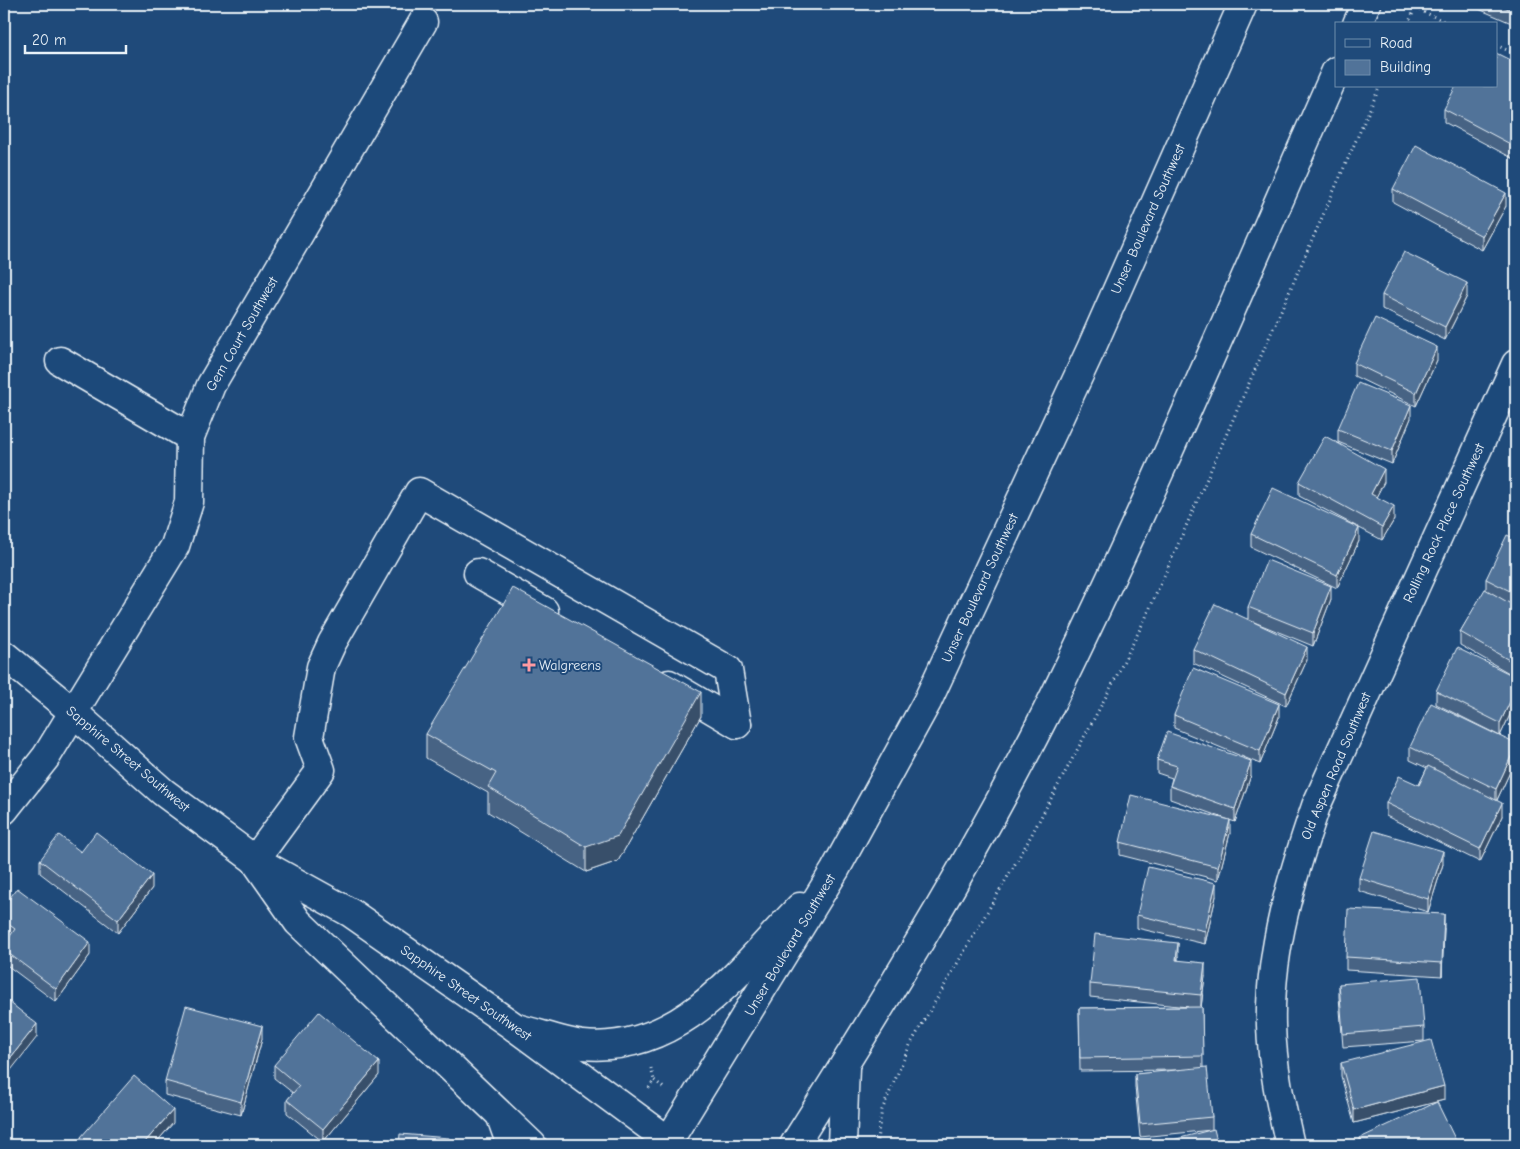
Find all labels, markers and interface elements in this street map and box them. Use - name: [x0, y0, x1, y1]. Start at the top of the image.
- scale bar: [25, 22, 126, 54]
- legend: [1335, 22, 1498, 88]
- text: 20 m: [32, 31, 66, 49]
- text: Road: [1380, 34, 1412, 52]
- text: Building: [1380, 58, 1431, 76]
- street label: Unser Boulevard Southwest: [1107, 140, 1189, 297]
- street label: Gem Court Southwest: [202, 273, 282, 394]
- street label: Rolling Rock Place Southwest: [1400, 440, 1489, 605]
- street label: Unser Boulevard Southwest: [938, 510, 1022, 665]
- place label: Walgreens: [539, 657, 601, 674]
- marker: Walgreens: [523, 659, 535, 671]
- street label: Old Aspen Road Southwest: [1297, 689, 1375, 842]
- street label: Sapphire Street Southwest: [63, 702, 194, 816]
- street label: Unser Boulevard Southwest: [741, 870, 840, 1019]
- street label: Sapphire Street Southwest: [397, 941, 536, 1045]

